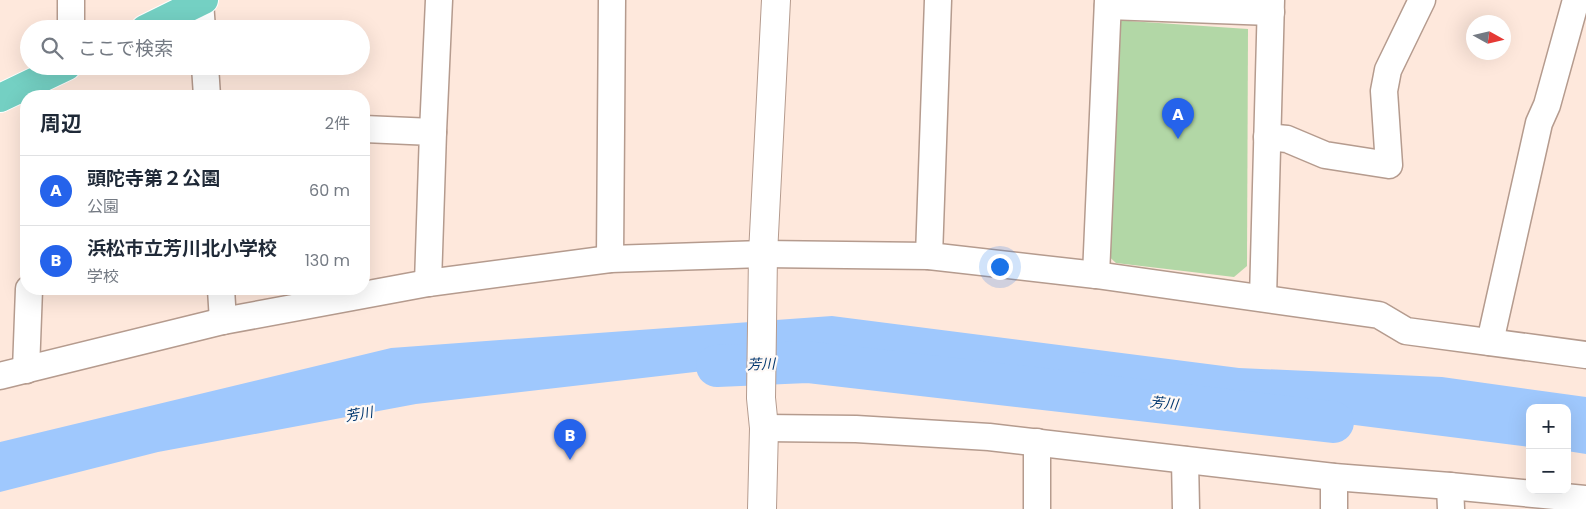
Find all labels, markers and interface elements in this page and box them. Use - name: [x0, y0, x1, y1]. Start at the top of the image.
- north arrow: [1466, 15, 1511, 60]
- search box: [20, 20, 370, 75]
- icon: search: [38, 34, 66, 62]
- text: ここで検索: [78, 35, 173, 62]
- pin: A: [1162, 98, 1194, 139]
- text: 周辺: [40, 109, 82, 138]
- text: 2件: [325, 112, 350, 135]
- text: 頭陀寺第２公園: [87, 165, 220, 192]
- text: A: [50, 179, 62, 202]
- text: 60 m: [309, 179, 350, 202]
- text: 公園: [87, 195, 119, 218]
- text: 浜松市立芳川北小学校: [87, 235, 277, 262]
- text: B: [51, 249, 61, 272]
- text: 130 m: [305, 249, 350, 272]
- your location: [987, 254, 1013, 280]
- text: 学校: [87, 265, 119, 288]
- water label: 芳川: [747, 353, 777, 374]
- water label: 芳川: [1149, 392, 1181, 415]
- water label: 芳川: [343, 401, 376, 426]
- map controls: [1526, 404, 1571, 494]
- button: +: [1526, 404, 1571, 449]
- pin: B: [554, 419, 586, 460]
- button: −: [1526, 449, 1571, 494]

